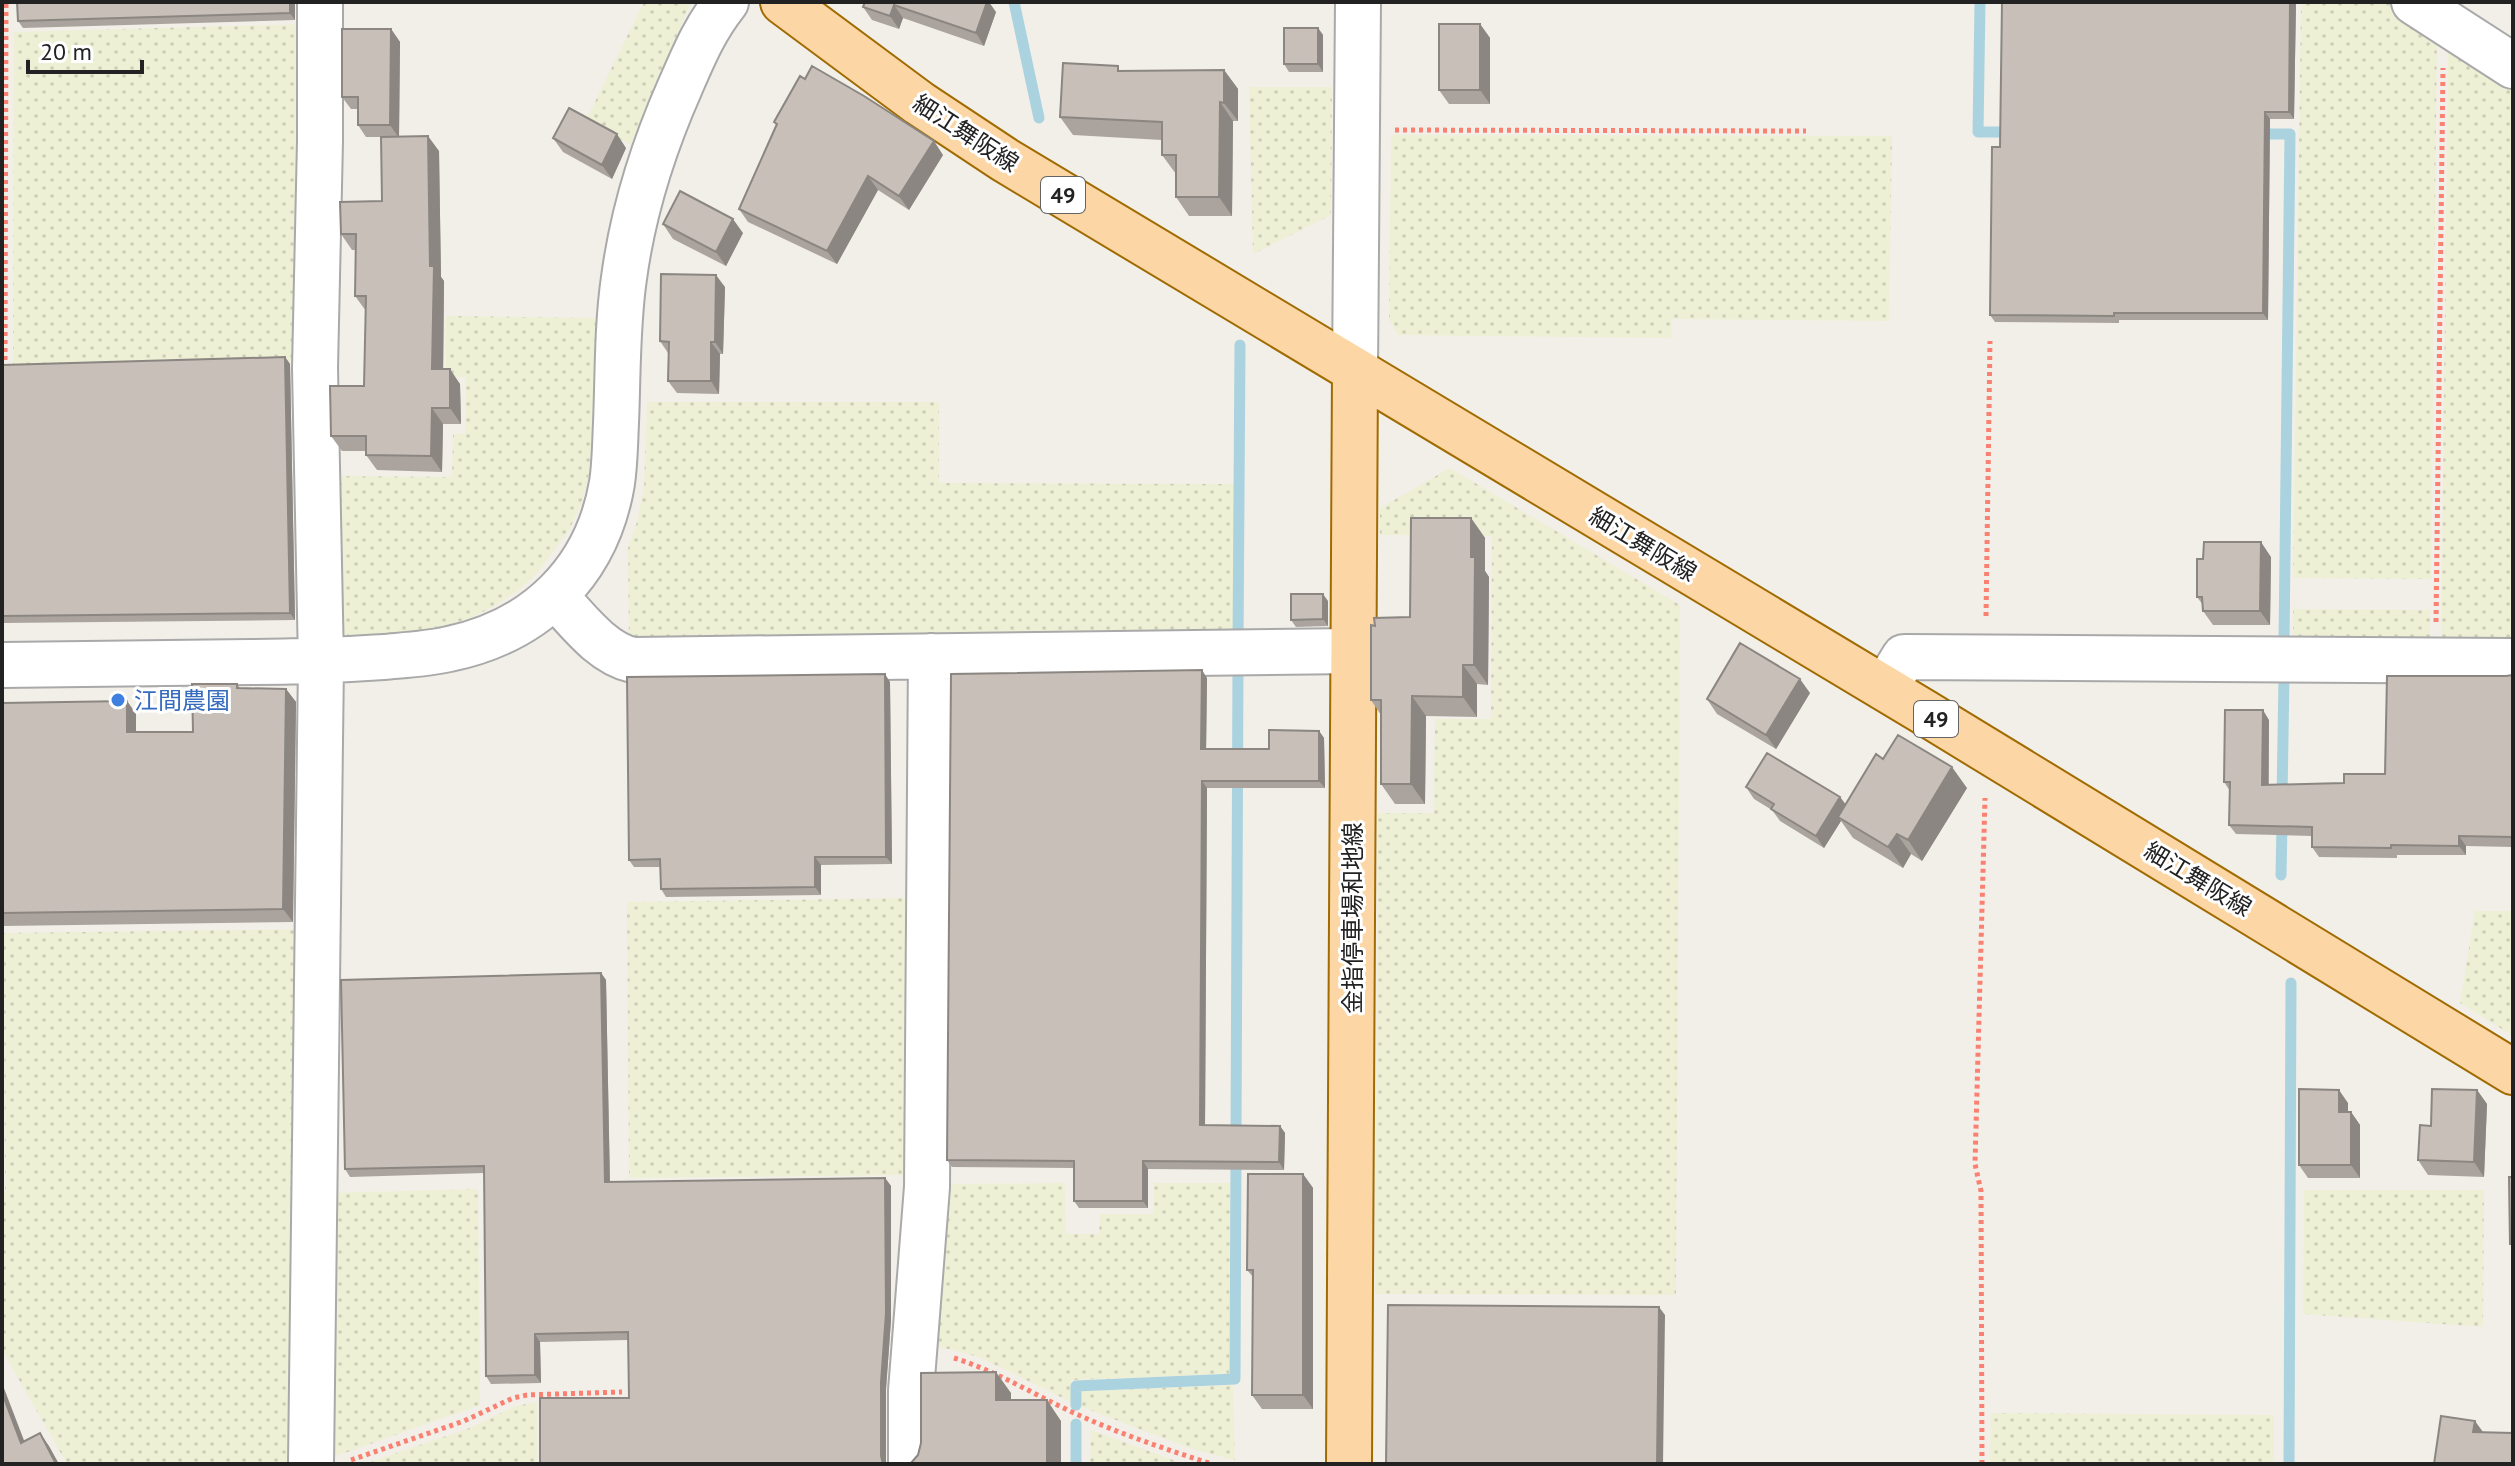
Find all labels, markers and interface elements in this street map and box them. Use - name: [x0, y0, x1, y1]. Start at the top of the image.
- scale bar: [28, 24, 142, 74]
- text: 20 m: [40, 36, 92, 67]
- street label: 細江舞阪線: [907, 87, 1025, 179]
- road number: 49: [1041, 177, 1085, 213]
- street label: 細江舞阪線: [1584, 500, 1702, 588]
- place label: 江間農園: [134, 685, 230, 716]
- marker: 江間農園: [109, 691, 127, 709]
- road number: 49: [1914, 701, 1958, 737]
- street label: 金指停車場和地線: [1337, 822, 1368, 1014]
- street label: 細江舞阪線: [2139, 835, 2257, 923]

